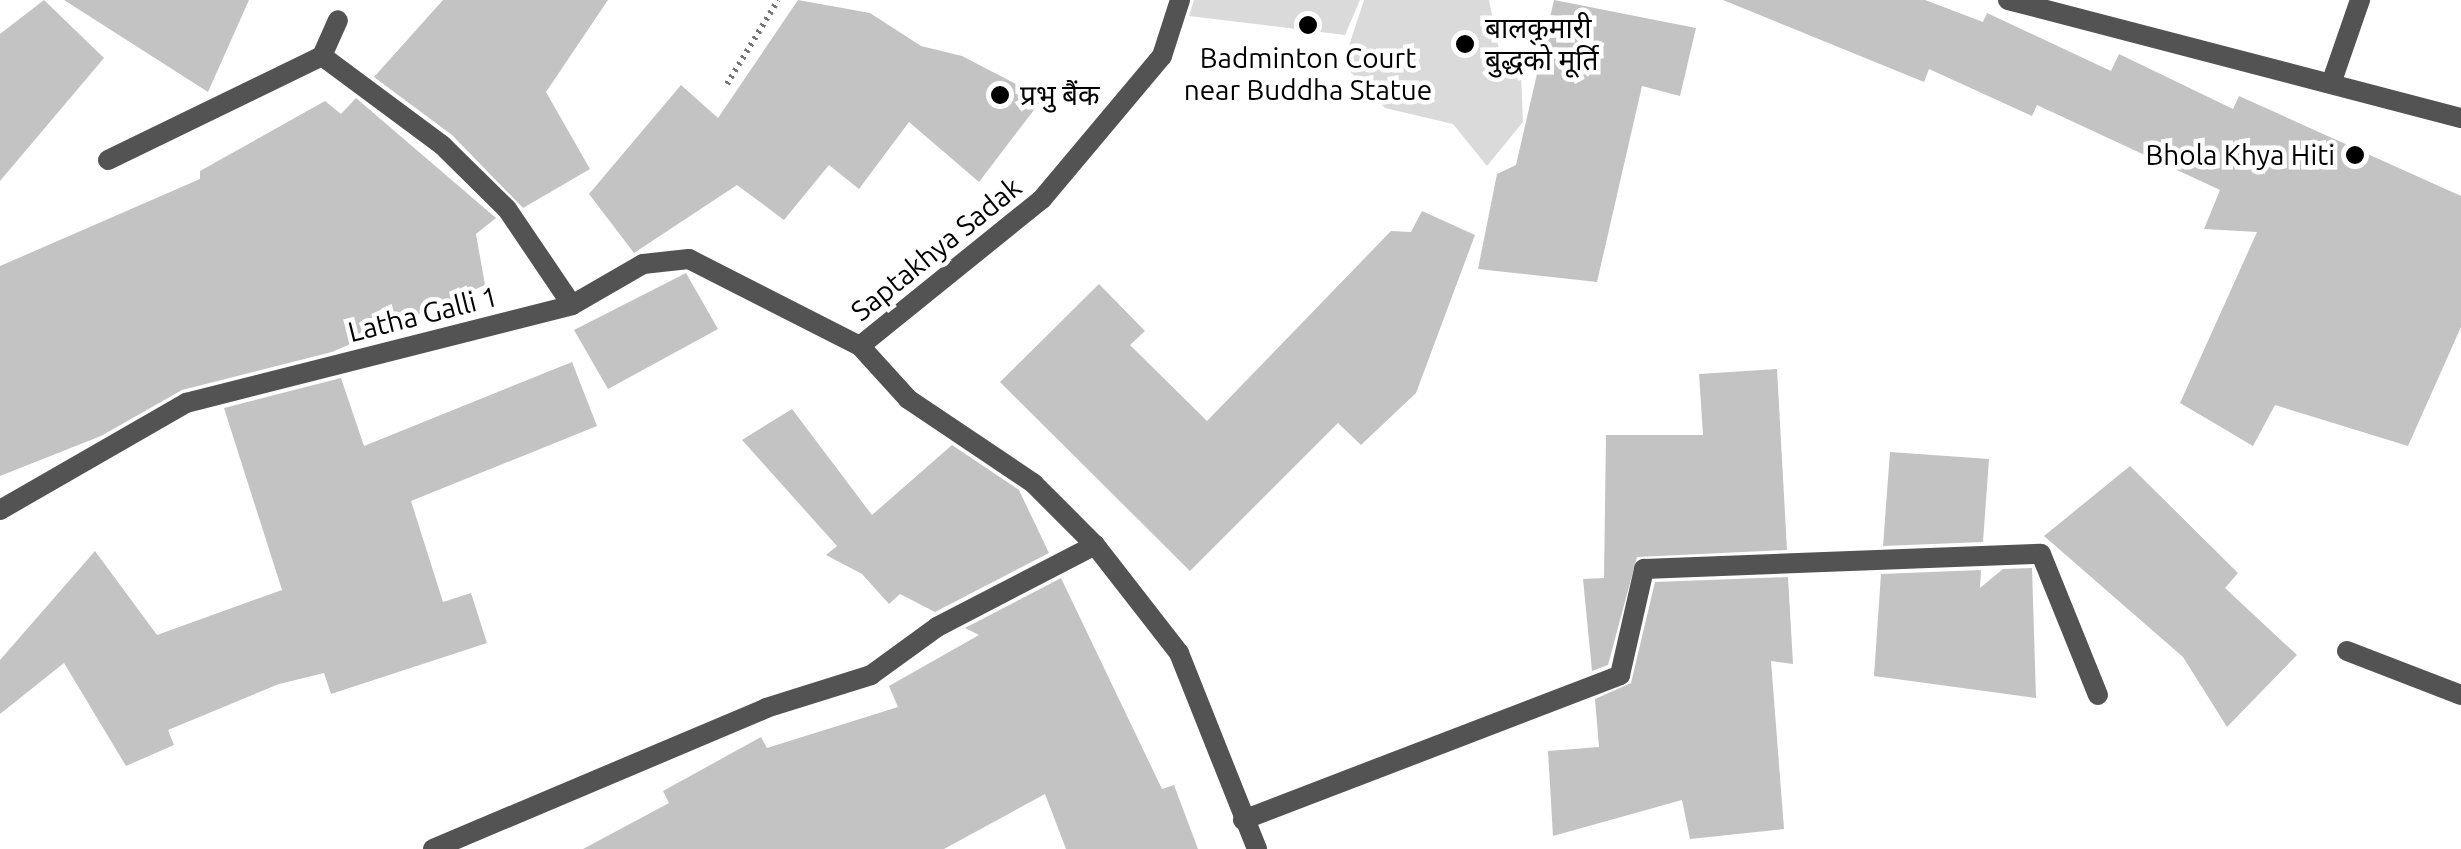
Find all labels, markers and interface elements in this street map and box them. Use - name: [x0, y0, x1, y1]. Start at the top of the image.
- place label: बालकुमारी बुद्धको मूर्ति: [1485, 11, 1598, 77]
- marker: Badminton Court near Buddha Statue: [1297, 14, 1319, 36]
- marker: बालकुमारी बुद्धको मूर्ति: [1454, 33, 1476, 55]
- place label: Badminton Court near Buddha Statue: [1184, 41, 1432, 107]
- place label: प्रभु बैंक: [1020, 78, 1100, 112]
- marker: प्रभु बैंक: [989, 84, 1011, 106]
- place label: Bhola Khya Hiti: [2145, 138, 2335, 172]
- marker: Bhola Khya Hiti: [2344, 144, 2366, 166]
- street label: Saptakhya Sadak: [844, 170, 1028, 328]
- street label: Latha Galli 1: [345, 279, 501, 349]

